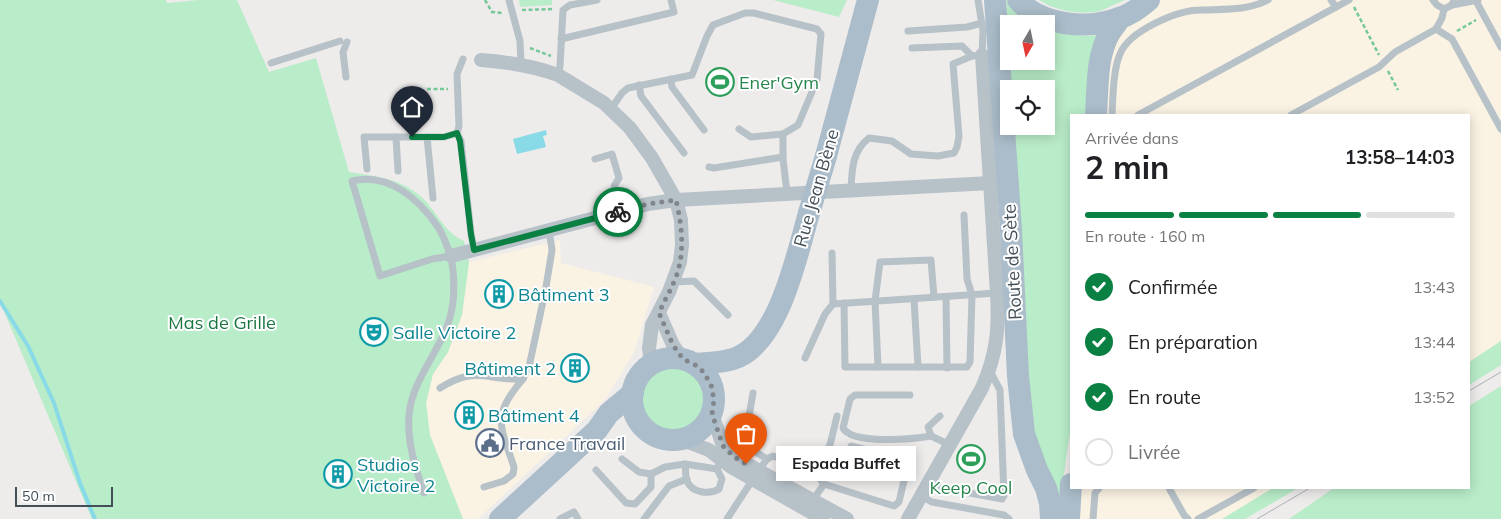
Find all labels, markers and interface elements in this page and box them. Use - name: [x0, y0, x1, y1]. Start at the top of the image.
- north arrow: [1000, 15, 1055, 70]
- map controls: [1000, 15, 1055, 135]
- sports icon: Ener'Gym: [705, 67, 735, 97]
- place label: Ener'Gym: [739, 71, 819, 94]
- button: locate: [1000, 80, 1055, 135]
- pin: [391, 86, 433, 137]
- icon: home: [398, 93, 426, 121]
- street label: Rue Jean Bène: [788, 126, 844, 250]
- text: Arrivée dans: [1085, 128, 1179, 148]
- text: 13:58–14:03: [1345, 145, 1455, 169]
- text: 2 min: [1085, 147, 1169, 187]
- courier: [593, 187, 643, 237]
- icon: bike: [604, 198, 632, 226]
- street label: Route de Sète: [997, 204, 1027, 320]
- text: En route · 160 m: [1085, 226, 1205, 246]
- icon: check: [1085, 273, 1113, 301]
- text: Confirmée: [1128, 275, 1217, 299]
- text: 13:43: [1413, 277, 1455, 297]
- building icon: Bâtiment 3: [484, 279, 514, 309]
- place label: Bâtiment 3: [518, 283, 610, 306]
- park label: Mas de Grille: [168, 311, 276, 334]
- theatre icon: Salle Victoire 2: [359, 317, 389, 347]
- place label: Salle Victoire 2: [393, 321, 516, 344]
- icon: check: [1085, 328, 1113, 356]
- text: En préparation: [1128, 330, 1258, 354]
- text: 13:44: [1413, 332, 1455, 352]
- building icon: Bâtiment 2: [560, 353, 590, 383]
- place label: Bâtiment 2: [464, 357, 556, 380]
- icon: check: [1085, 383, 1113, 411]
- text: En route: [1128, 385, 1201, 409]
- text: 13:52: [1413, 387, 1455, 407]
- building icon: Bâtiment 4: [454, 400, 484, 430]
- place label: Bâtiment 4: [488, 404, 580, 427]
- pin: [725, 413, 767, 464]
- icon: bag: [732, 420, 760, 448]
- public building icon: France Travail: [475, 428, 505, 458]
- place label: France Travail: [509, 432, 625, 455]
- text: Livrée: [1128, 440, 1180, 464]
- sports icon: Keep Cool: [956, 444, 986, 474]
- callout: Espada Buffet: [776, 446, 916, 482]
- place label: Studios Victoire 2: [357, 453, 435, 497]
- text: Espada Buffet: [792, 453, 900, 473]
- building icon: Studios Victoire 2: [323, 459, 353, 489]
- place label: Keep Cool: [930, 476, 1012, 499]
- scale bar: [15, 484, 112, 507]
- text: 50 m: [22, 487, 55, 505]

